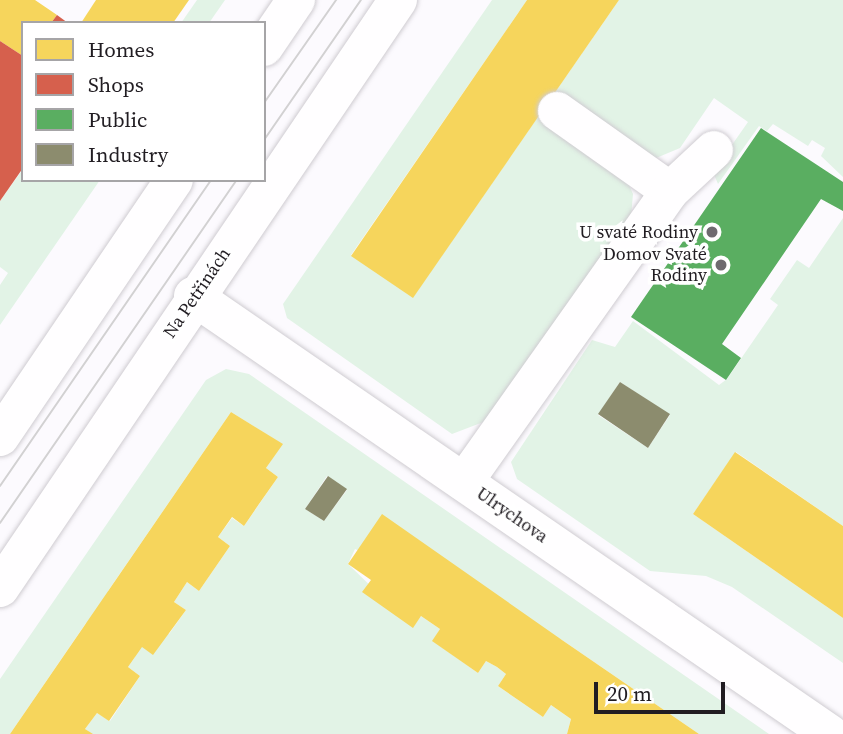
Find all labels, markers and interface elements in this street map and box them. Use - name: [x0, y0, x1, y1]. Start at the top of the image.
- legend: [21, 21, 266, 182]
- text: Homes: [88, 35, 154, 64]
- text: Shops: [88, 70, 144, 99]
- text: Public: [88, 105, 147, 134]
- text: Industry: [88, 140, 168, 169]
- place label: U svaté Rodiny: [579, 221, 698, 243]
- marker: U svaté Rodiny: [704, 224, 720, 240]
- street label: Na Petřinách: [159, 244, 235, 342]
- place label: Domov Svaté Rodiny: [603, 244, 707, 286]
- marker: Domov Svaté Rodiny: [713, 257, 729, 273]
- street label: Ulrychova: [472, 483, 552, 547]
- scale bar: [598, 668, 729, 712]
- text: 20 m: [607, 679, 652, 708]

